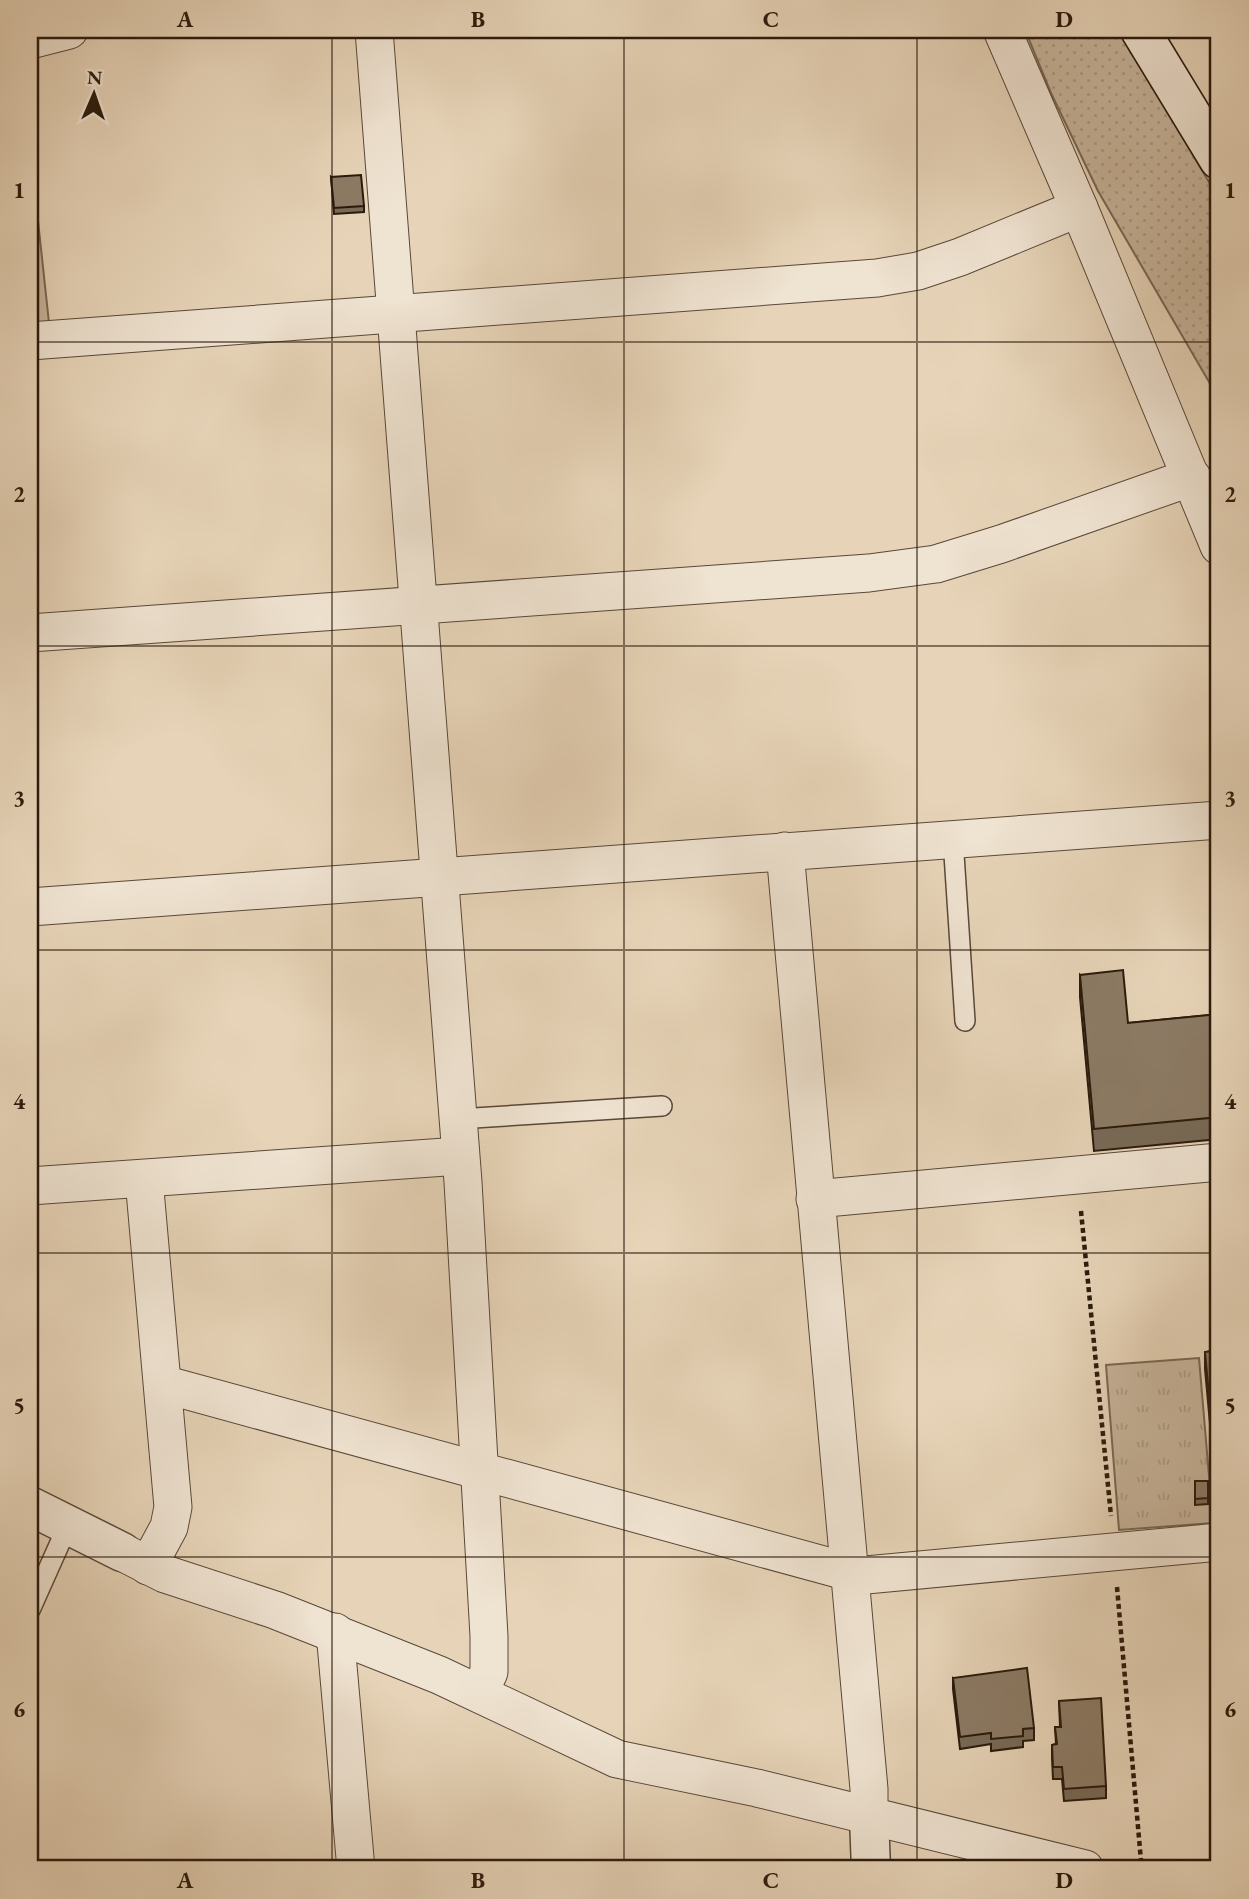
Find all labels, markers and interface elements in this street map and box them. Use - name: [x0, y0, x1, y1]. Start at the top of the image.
- text: A: [176, 4, 194, 34]
- text: B: [471, 4, 485, 34]
- text: C: [763, 4, 779, 34]
- text: D: [1055, 4, 1073, 34]
- north arrow: [60, 60, 130, 130]
- text: N: [86, 65, 103, 90]
- text: 1: [13, 175, 25, 205]
- text: 1: [1224, 175, 1236, 205]
- text: 2: [13, 479, 25, 509]
- text: 2: [1224, 479, 1236, 509]
- text: 3: [13, 783, 25, 813]
- text: 3: [1224, 783, 1236, 813]
- text: 4: [13, 1086, 26, 1116]
- text: 4: [1224, 1086, 1237, 1116]
- text: 5: [13, 1390, 25, 1420]
- text: 5: [1224, 1390, 1236, 1420]
- text: 6: [13, 1694, 25, 1724]
- text: 6: [1224, 1694, 1236, 1724]
- text: A: [176, 1865, 194, 1895]
- text: B: [471, 1865, 485, 1895]
- text: C: [763, 1865, 779, 1895]
- text: D: [1055, 1865, 1073, 1895]

